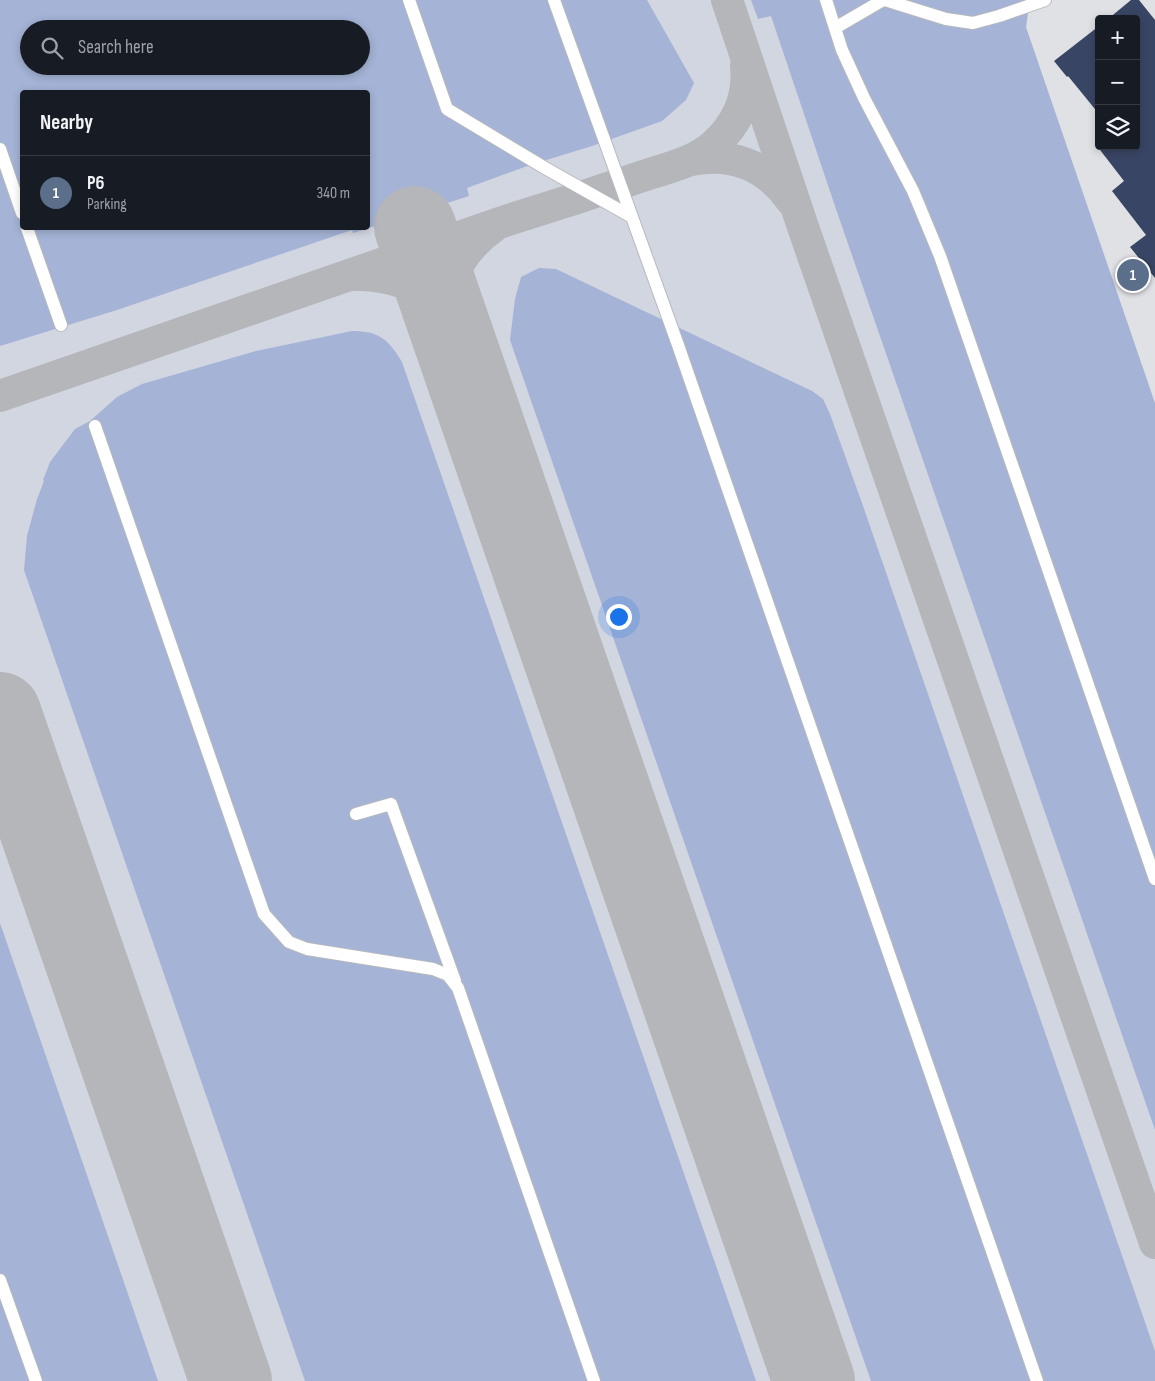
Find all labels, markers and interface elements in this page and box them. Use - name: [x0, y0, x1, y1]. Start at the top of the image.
- map controls: [1095, 15, 1140, 150]
- button: +: [1095, 15, 1140, 60]
- search box: [20, 20, 370, 75]
- icon: search: [38, 34, 66, 62]
- text: Search here: [78, 36, 154, 59]
- button: −: [1095, 60, 1140, 105]
- button: layers: [1095, 105, 1140, 150]
- text: Nearby: [40, 110, 93, 135]
- text: P6: [87, 172, 105, 195]
- text: 1: [53, 184, 59, 203]
- text: 340 m: [317, 184, 350, 203]
- text: Parking: [87, 195, 127, 214]
- pin: 1: [1117, 256, 1149, 294]
- your location: [606, 604, 632, 630]

